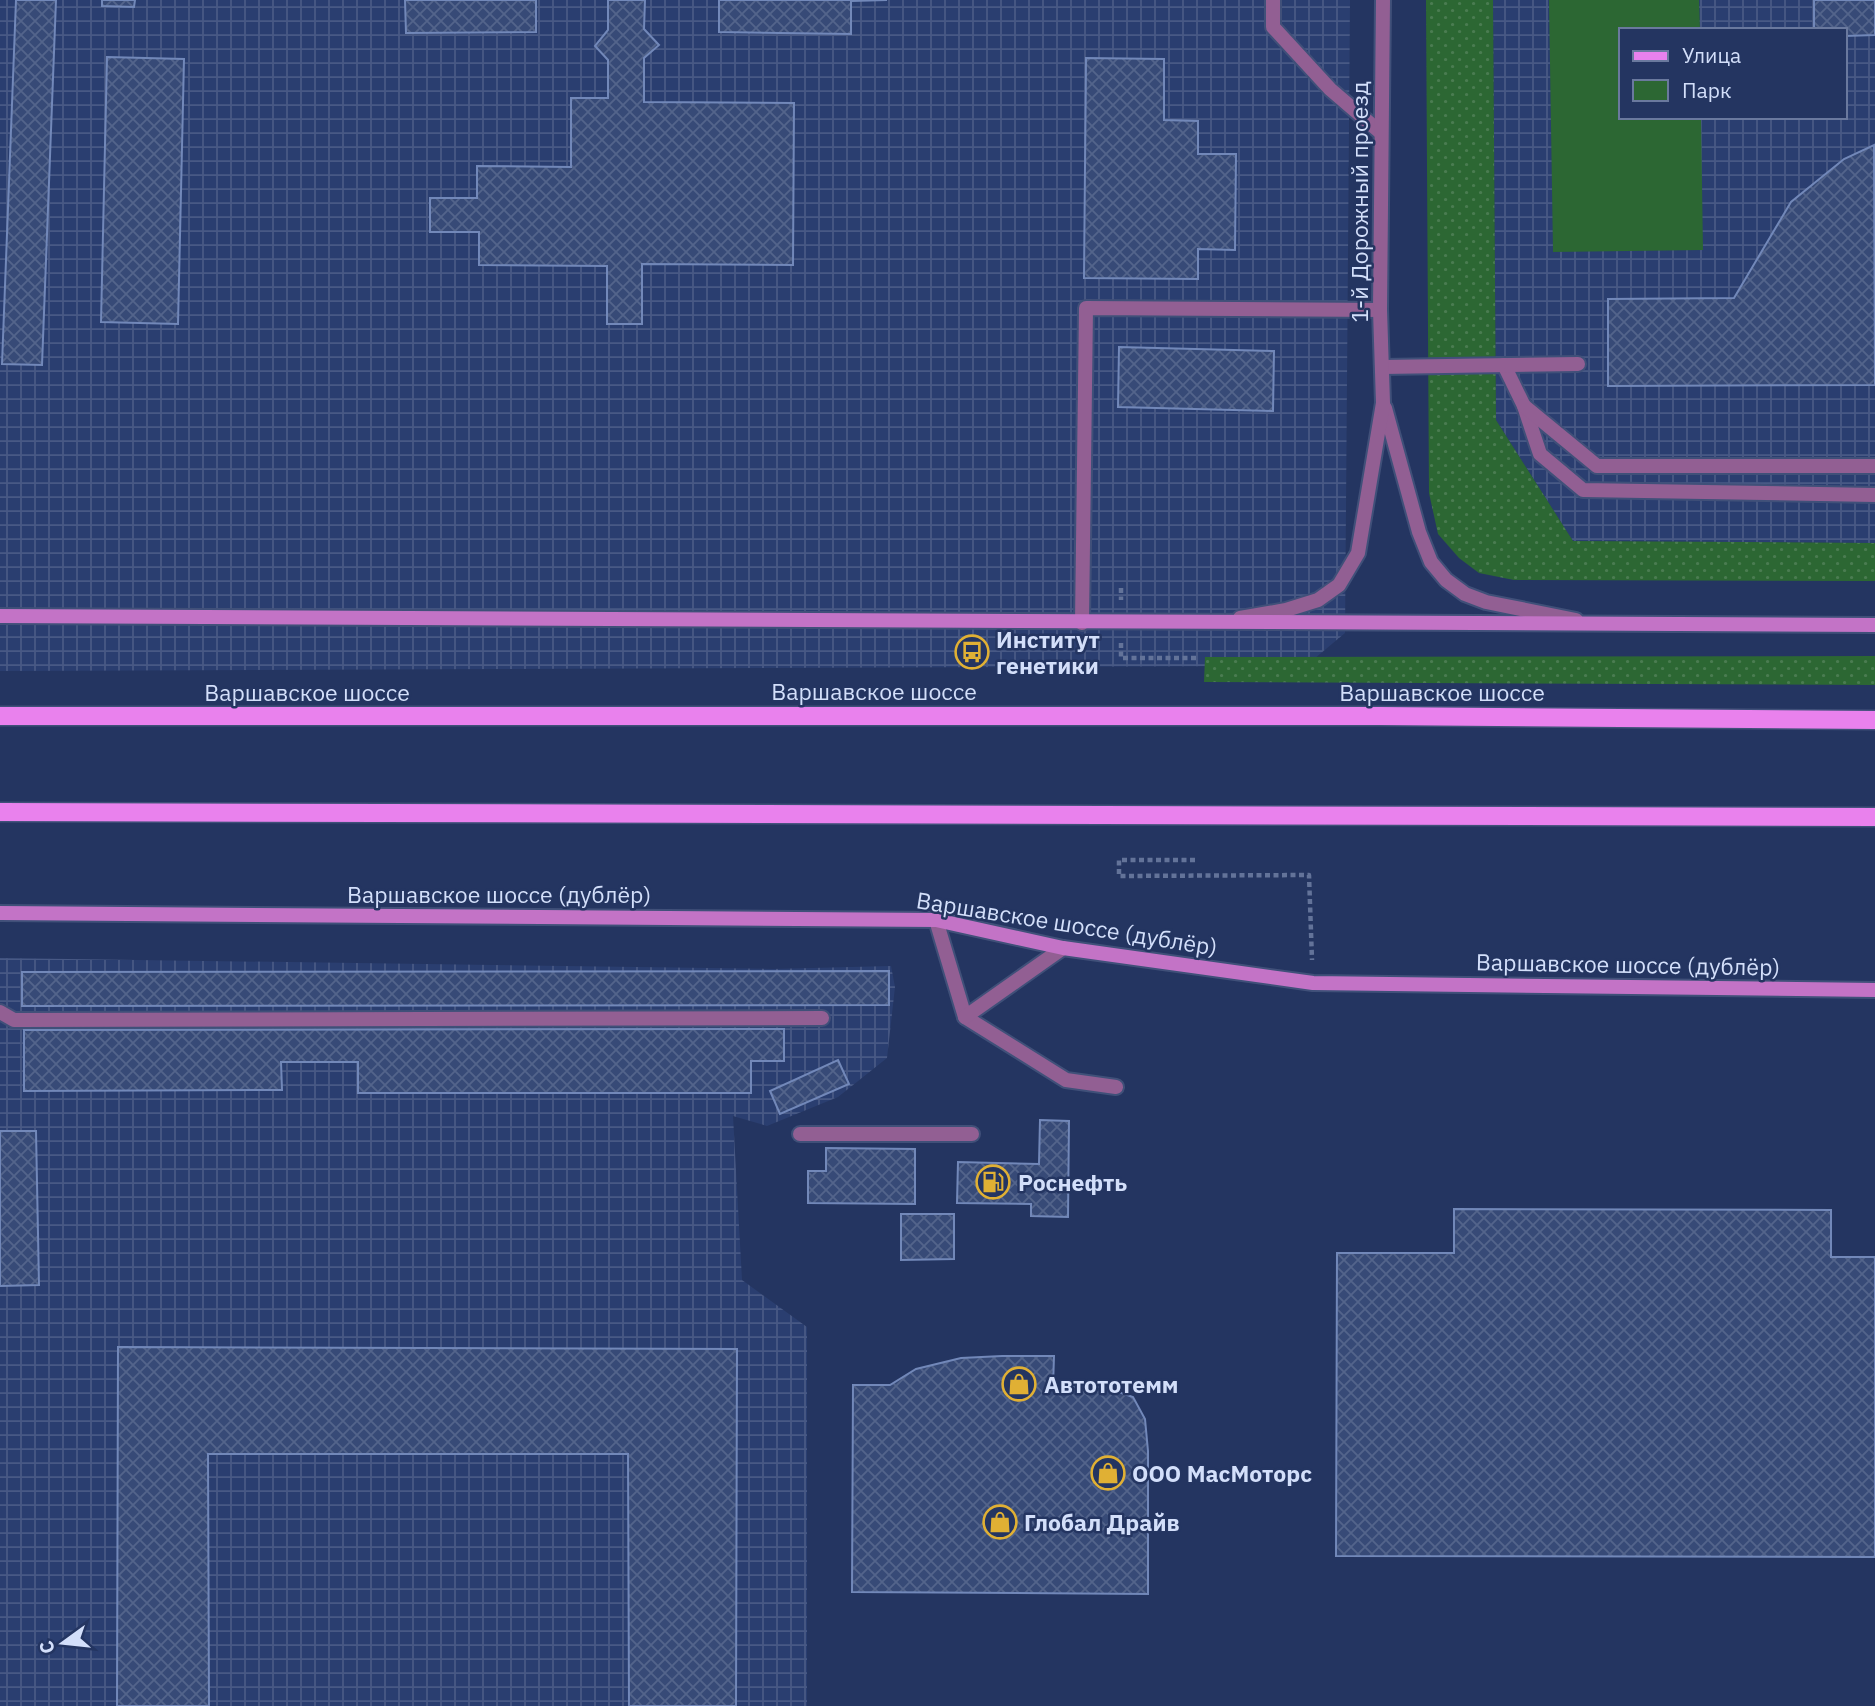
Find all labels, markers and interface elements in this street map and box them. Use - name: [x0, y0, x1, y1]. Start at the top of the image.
- legend: [1619, 28, 1847, 119]
- text: Улица: [1682, 41, 1741, 69]
- text: Парк: [1682, 76, 1732, 104]
- street label: 1-й Дорожный проезд: [1344, 81, 1374, 323]
- place label: Институт генетики: [996, 624, 1100, 680]
- bus stop icon: Институт генетики: [953, 633, 991, 671]
- street label: Варшавское шоссе: [771, 676, 977, 706]
- street label: Варшавское шоссе: [204, 677, 410, 707]
- street label: Варшавское шоссе: [1339, 677, 1545, 707]
- street label: Варшавское шоссе (дублёр): [347, 879, 651, 909]
- street label: Варшавское шоссе (дублёр): [914, 884, 1220, 962]
- street label: Варшавское шоссе (дублёр): [1476, 946, 1780, 982]
- fuel station icon: Роснефть: [974, 1163, 1012, 1201]
- place label: Роснефть: [1018, 1167, 1127, 1197]
- shop icon: Автототемм: [1000, 1365, 1038, 1403]
- place label: Автототемм: [1044, 1369, 1179, 1399]
- shop icon: ООО МасМоторс: [1089, 1454, 1127, 1492]
- place label: ООО МасМоторс: [1132, 1458, 1312, 1488]
- shop icon: Глобал Драйв: [981, 1503, 1019, 1541]
- place label: Глобал Драйв: [1024, 1507, 1180, 1537]
- north arrow: [28, 1608, 98, 1678]
- text: С: [33, 1638, 60, 1656]

